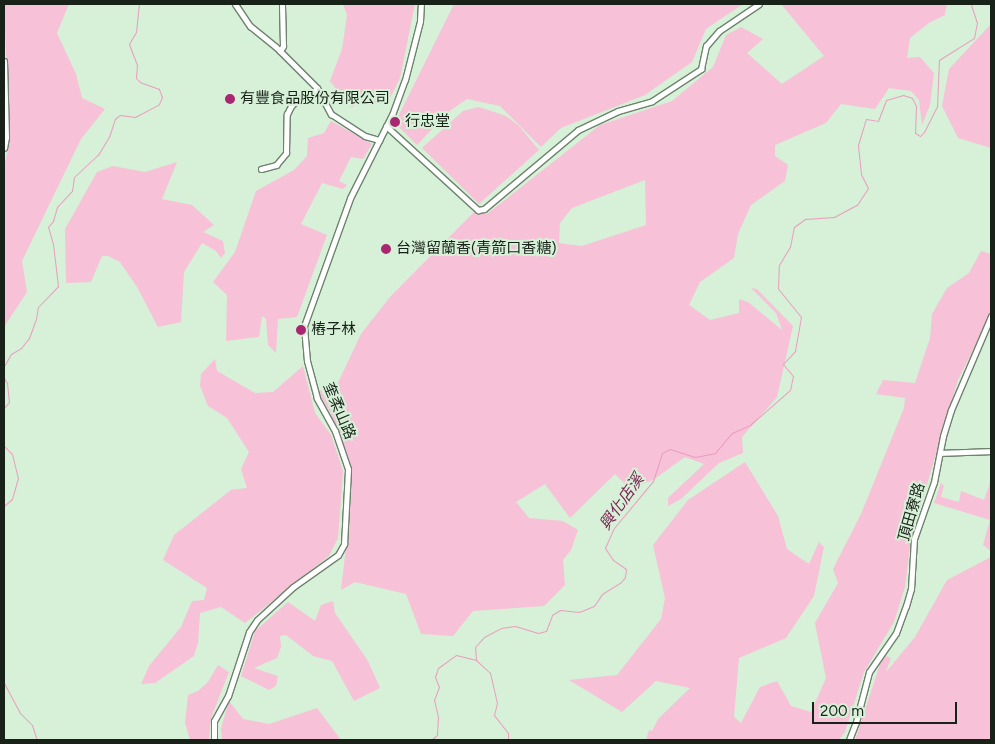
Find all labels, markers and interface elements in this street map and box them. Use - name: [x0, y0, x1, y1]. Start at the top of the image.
- place label: 有豐食品股份有限公司: [240, 90, 390, 108]
- marker: 有豐食品股份有限公司: [224, 93, 236, 105]
- place label: 行忠堂: [405, 113, 450, 131]
- marker: 行忠堂: [389, 116, 401, 128]
- place label: 台灣留蘭香(青箭口香糖): [396, 240, 557, 258]
- marker: 台灣留蘭香(青箭口香糖): [380, 243, 392, 255]
- place label: 樁子林: [311, 321, 356, 339]
- marker: 樁子林: [295, 324, 307, 336]
- street label: 奎柔山路: [319, 380, 359, 442]
- water label: 興化店溪: [596, 470, 648, 534]
- street label: 頂田寮路: [895, 481, 929, 543]
- scale bar: [815, 692, 960, 724]
- text: 200 m: [820, 702, 864, 720]

